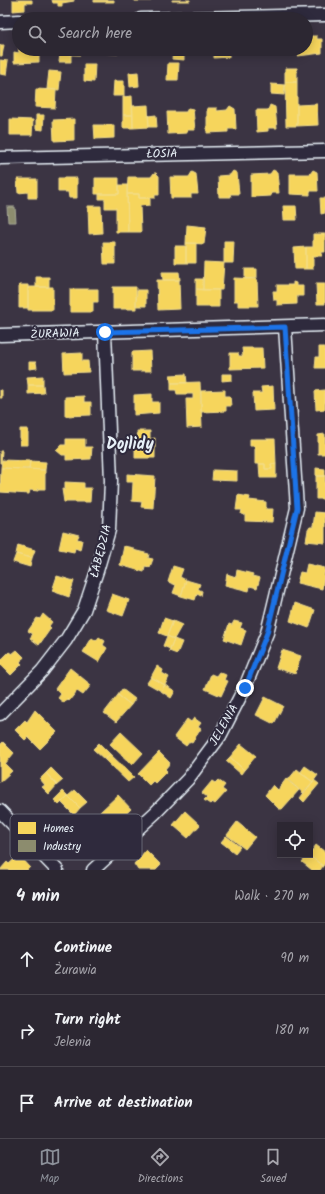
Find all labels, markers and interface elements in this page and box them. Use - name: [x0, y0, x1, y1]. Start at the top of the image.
- search box: [12, 12, 313, 56]
- text: Search here: [58, 22, 132, 46]
- icon: search: [26, 23, 48, 45]
- street label: ŁOSIA: [146, 144, 178, 164]
- route start: [96, 323, 114, 341]
- street label: ŻURAWIA: [30, 324, 80, 344]
- district label: Dojlidy: [106, 432, 154, 457]
- street label: ŁABĘDZIA: [85, 522, 117, 580]
- route end: [236, 679, 254, 697]
- street label: JELENIA: [204, 701, 244, 749]
- legend: [10, 814, 142, 860]
- text: Homes: [43, 820, 74, 838]
- map controls: [277, 822, 313, 858]
- button: locate: [277, 822, 313, 858]
- text: Industry: [43, 838, 82, 856]
- text: 4 min: [16, 883, 60, 910]
- text: Walk · 270 m: [234, 886, 309, 907]
- text: Continue: [54, 936, 112, 960]
- icon: ahead: [16, 948, 38, 970]
- text: 90 m: [281, 948, 309, 969]
- text: Żurawia: [54, 960, 97, 981]
- text: Turn right: [54, 1008, 121, 1032]
- icon: right: [16, 1020, 38, 1042]
- text: 180 m: [275, 1020, 309, 1041]
- text: Jelenia: [54, 1032, 91, 1053]
- text: Arrive at destination: [54, 1091, 193, 1115]
- icon: arrive: [16, 1092, 38, 1114]
- tab: Map: [39, 1146, 61, 1188]
- tab: Directions: [138, 1146, 183, 1188]
- tab: Saved: [260, 1146, 286, 1188]

